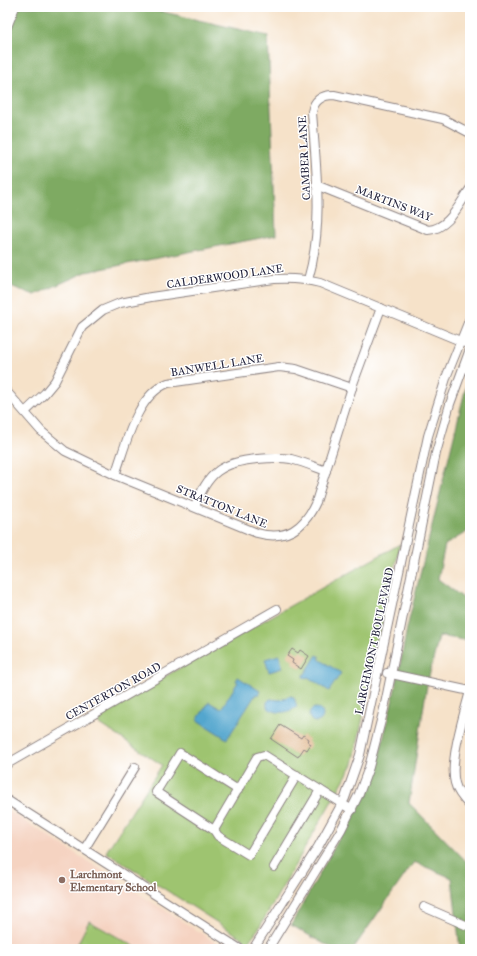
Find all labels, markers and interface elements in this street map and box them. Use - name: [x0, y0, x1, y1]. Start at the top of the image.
- street label: CAMBER LANE: [296, 115, 313, 200]
- street label: MARTINS WAY: [354, 183, 435, 224]
- street label: CALDERWOOD LANE: [166, 262, 284, 291]
- street label: BANWELL LANE: [170, 352, 265, 379]
- street label: STRATTON LANE: [174, 482, 269, 531]
- street label: LARCHMONT BOULEVARD: [353, 566, 397, 716]
- street label: CENTERTON ROAD: [63, 660, 163, 723]
- place label: Larchmont Elementary School: [70, 868, 158, 895]
- marker: Larchmont Elementary School: [57, 875, 67, 885]

